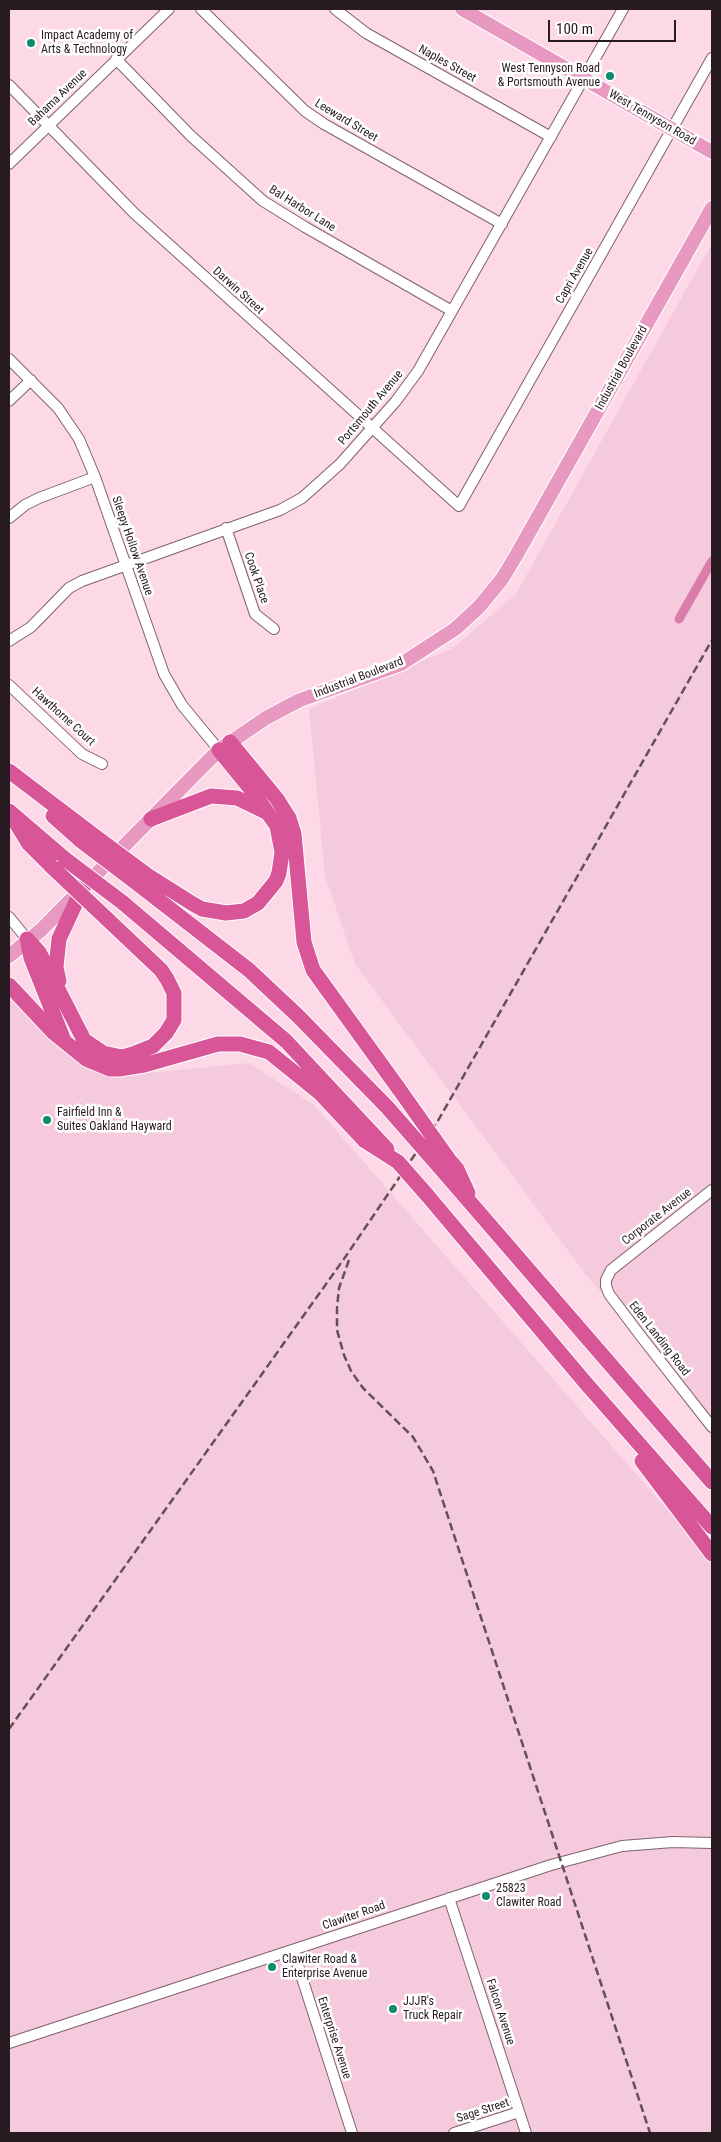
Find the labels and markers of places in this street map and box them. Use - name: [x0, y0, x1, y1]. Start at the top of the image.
- place label: Impact Academy of Arts & Technology: [41, 29, 133, 57]
- marker: Impact Academy of Arts & Technology: [25, 37, 37, 49]
- place label: West Tennyson Road & Portsmouth Avenue: [498, 62, 600, 90]
- marker: West Tennyson Road & Portsmouth Avenue: [604, 70, 616, 82]
- place label: Fairfield Inn & Suites Oakland Hayward: [57, 1106, 172, 1134]
- marker: Fairfield Inn & Suites Oakland Hayward: [41, 1114, 53, 1126]
- place label: 25823 Clawiter Road: [496, 1882, 562, 1910]
- marker: 25823 Clawiter Road: [480, 1890, 492, 1902]
- place label: Clawiter Road & Enterprise Avenue: [282, 1953, 367, 1981]
- marker: Clawiter Road & Enterprise Avenue: [266, 1961, 278, 1973]
- place label: JJJR's Truck Repair: [403, 1995, 462, 2023]
- marker: JJJR's Truck Repair: [387, 2003, 399, 2015]

